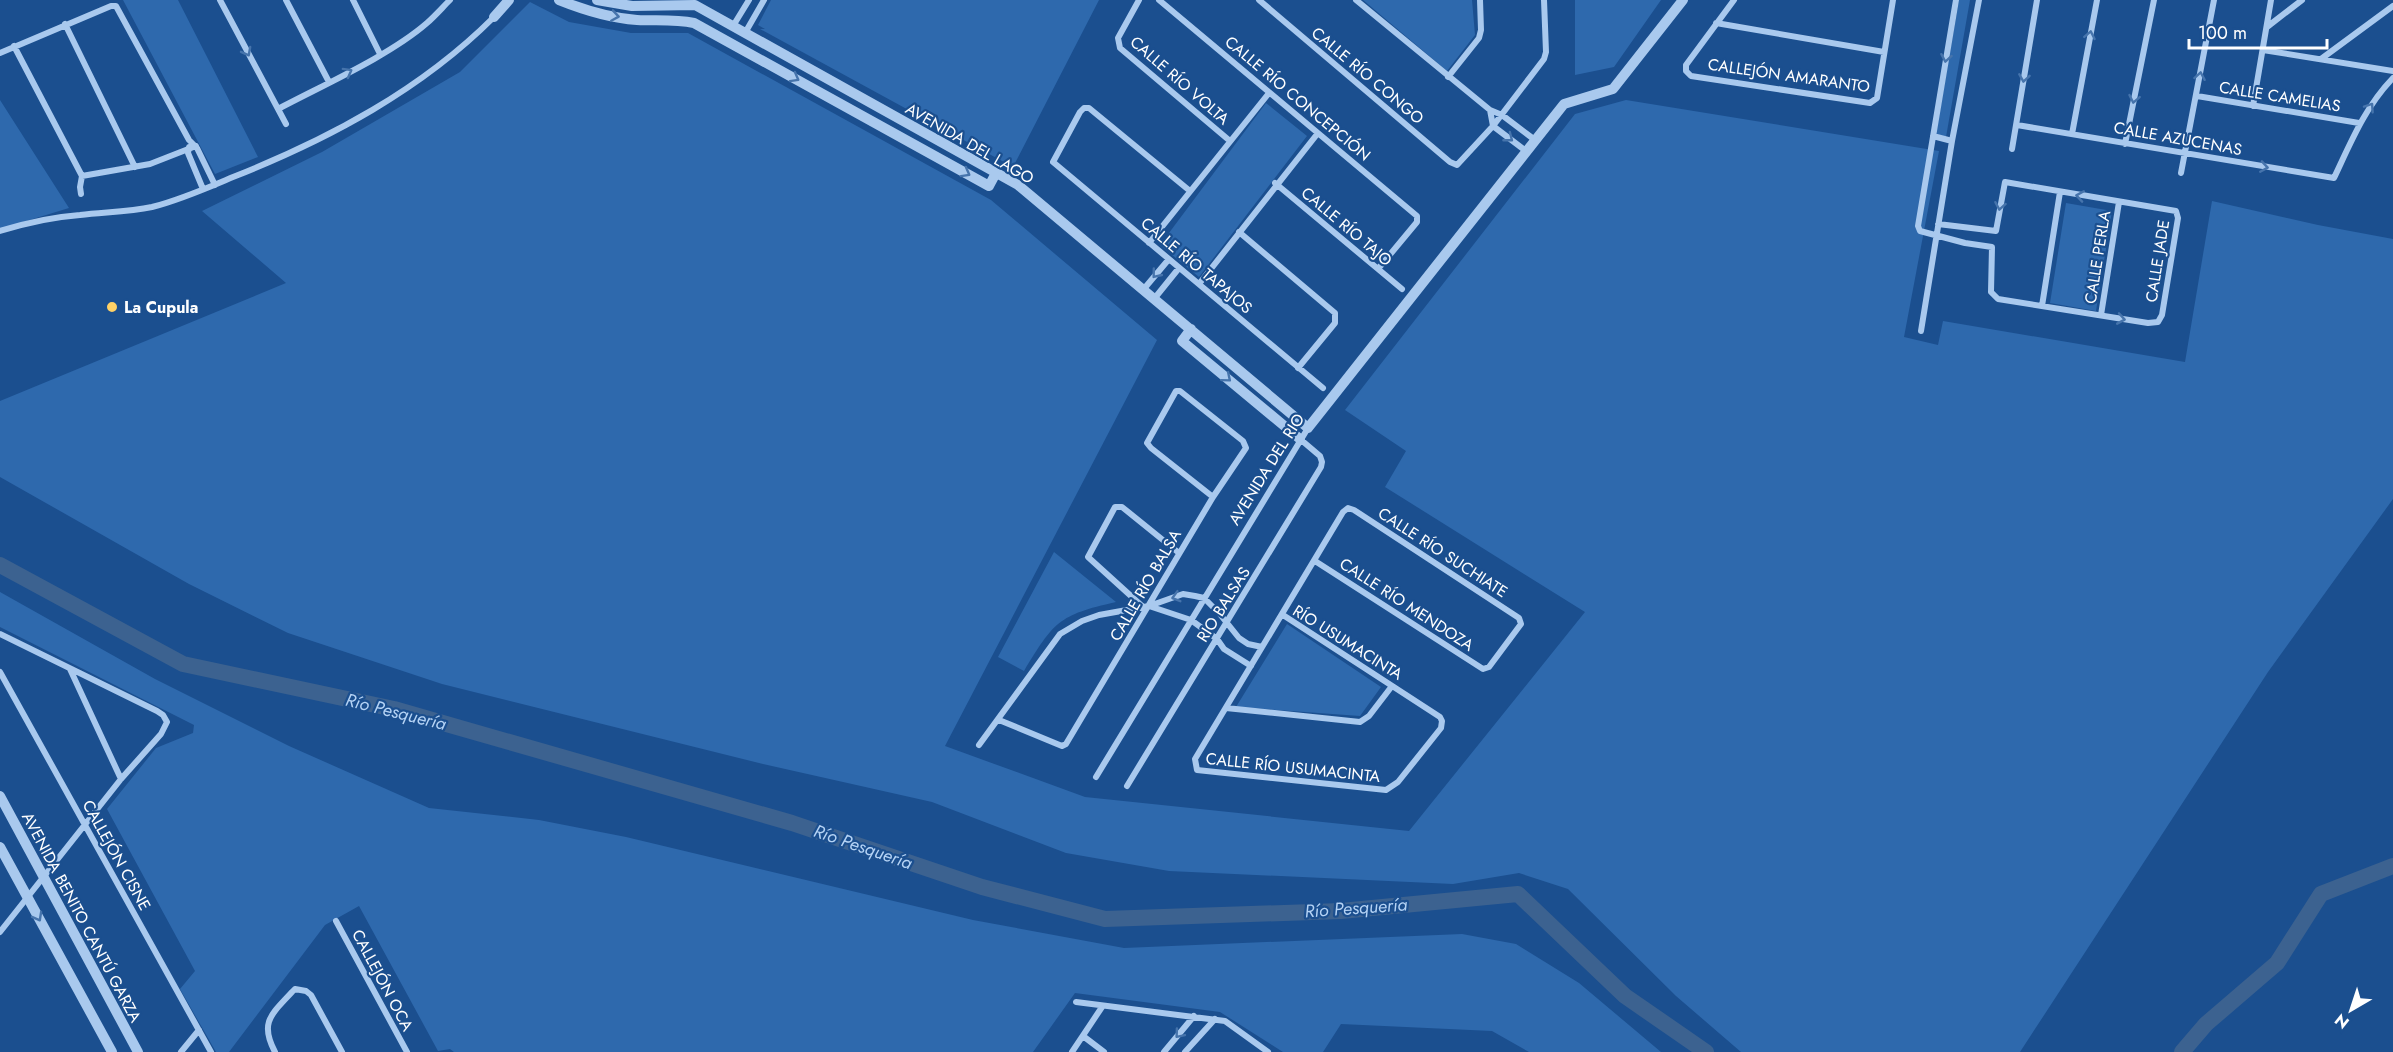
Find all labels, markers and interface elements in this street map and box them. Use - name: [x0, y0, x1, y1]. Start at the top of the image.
- one-way arrow: [610, 10, 620, 22]
- scale bar: [2189, 12, 2327, 50]
- text: 100 m: [2198, 20, 2247, 46]
- street label: CALLE RÍO CONGO: [1306, 21, 1429, 129]
- street label: CALLE RÍO CONCEPCIÓN: [1220, 30, 1376, 166]
- one-way arrow: [2083, 30, 2096, 40]
- street label: CALLE RÍO VOLTA: [1125, 31, 1235, 130]
- one-way arrow: [240, 45, 251, 56]
- street label: CALLEJÓN AMARANTO: [1706, 53, 1871, 98]
- one-way arrow: [1941, 53, 1953, 62]
- one-way arrow: [342, 68, 352, 79]
- one-way arrow: [789, 71, 799, 82]
- one-way arrow: [2193, 71, 2206, 81]
- one-way arrow: [2018, 73, 2031, 83]
- street label: CALLE CAMELIAS: [2217, 76, 2343, 117]
- one-way arrow: [2128, 93, 2141, 103]
- street label: AVENIDA DEL LAGO: [901, 97, 1038, 190]
- one-way arrow: [2362, 103, 2374, 113]
- street label: CALLE AZUCENAS: [2112, 116, 2244, 161]
- one-way arrow: [1503, 131, 1514, 142]
- one-way arrow: [2259, 160, 2268, 172]
- one-way arrow: [959, 166, 970, 177]
- street label: CALLE RÍO TAJO: [1296, 181, 1397, 271]
- one-way arrow: [2075, 190, 2085, 202]
- one-way arrow: [1994, 201, 2007, 211]
- street label: CALLE PERLA: [2079, 208, 2116, 305]
- street label: CALLE RÍO TAPAJOS: [1136, 212, 1258, 319]
- street label: CALLE JADE: [2140, 218, 2175, 304]
- one-way arrow: [1152, 267, 1163, 278]
- place label: La Cupula: [124, 296, 198, 319]
- marker: La Cupula: [105, 300, 119, 314]
- one-way arrow: [2116, 312, 2126, 325]
- one-way arrow: [1220, 371, 1231, 382]
- street label: AVENIDA DEL RIO: [1223, 409, 1310, 529]
- street label: CALLE RÍO SUCHIATE: [1373, 502, 1512, 603]
- street label: CALLE RÍO BALSA: [1104, 525, 1187, 645]
- street label: CALLE RÍO MENDOZA: [1335, 552, 1479, 657]
- street label: RIO BALSAS: [1191, 562, 1256, 646]
- one-way arrow: [1171, 590, 1182, 602]
- street label: RÍO USUMACINTA: [1288, 599, 1408, 686]
- water label: Río Pesquería: [343, 687, 449, 737]
- street label: CALLE RÍO USUMACINTA: [1205, 747, 1382, 788]
- street label: CALLEJÓN CISNE: [77, 796, 156, 915]
- street label: AVENIDA BENITO CANTÚ GARZA: [16, 808, 147, 1027]
- water label: Río Pesquería: [810, 818, 916, 876]
- water label: Río Pesquería: [1304, 891, 1408, 925]
- one-way arrow: [31, 911, 42, 921]
- street label: CALLEJÓN OCA: [346, 925, 419, 1035]
- north arrow: [2321, 980, 2381, 1040]
- text: N: [2330, 1008, 2354, 1034]
- one-way arrow: [1175, 1027, 1186, 1038]

